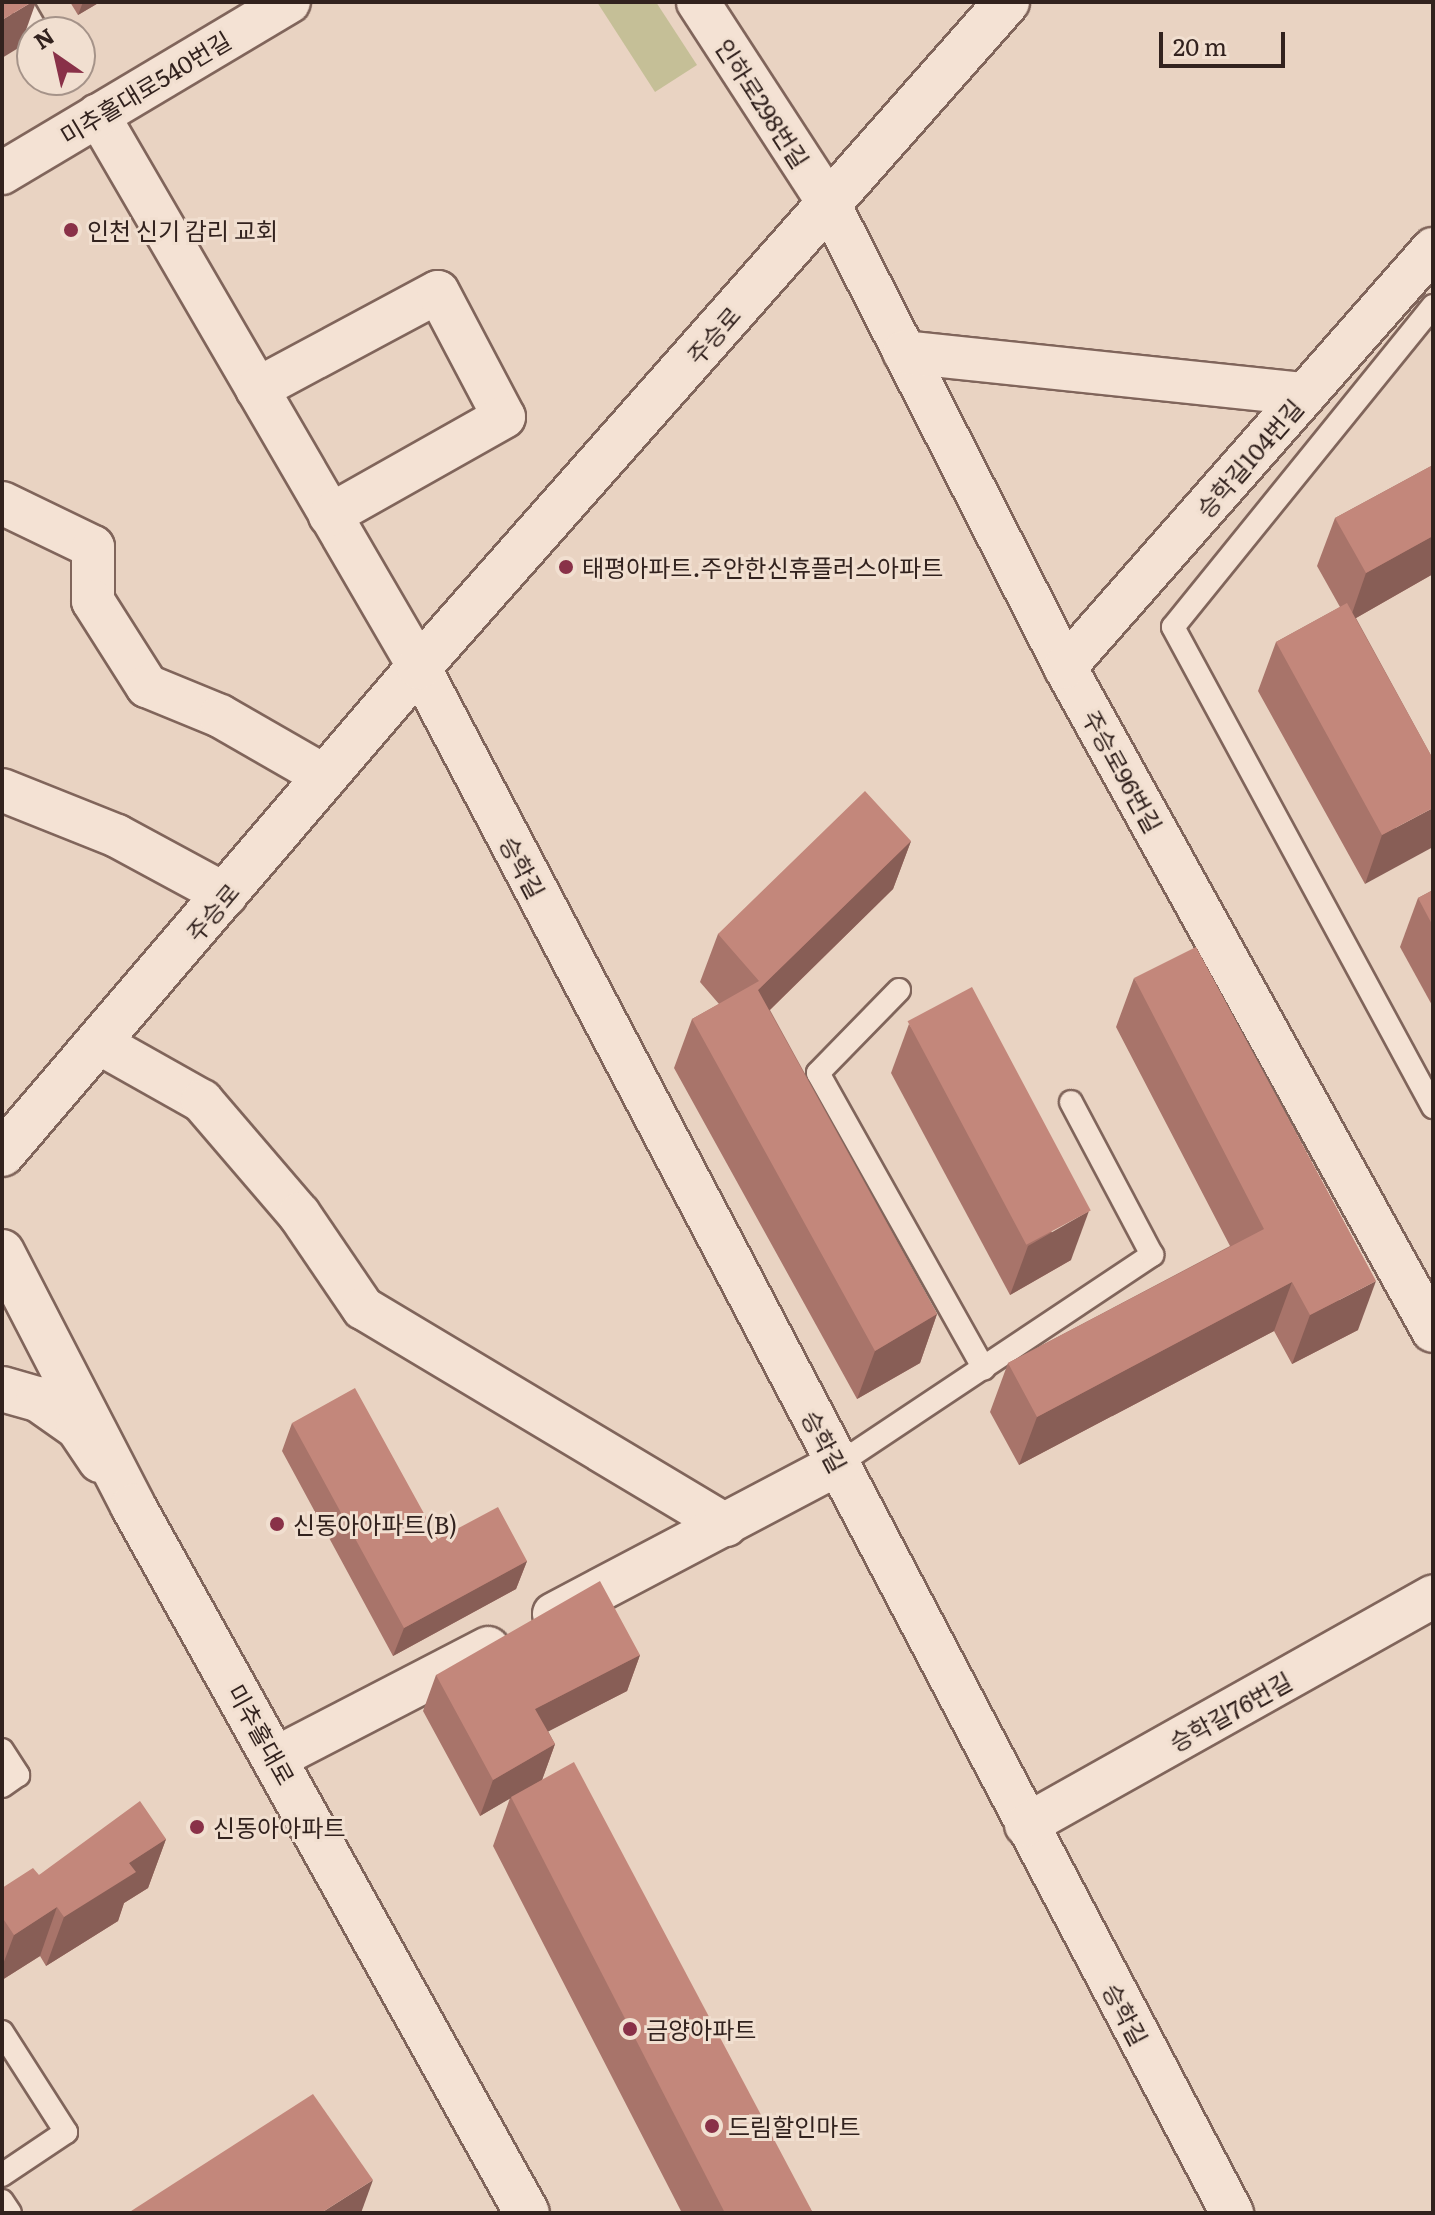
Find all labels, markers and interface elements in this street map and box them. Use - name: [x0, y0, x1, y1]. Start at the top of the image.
- north arrow: [16, 16, 96, 96]
- scale bar: [1163, 16, 1289, 66]
- text: N: [27, 19, 60, 56]
- street label: 미추홀대로540번길: [55, 25, 235, 149]
- text: 20 m: [1173, 28, 1227, 63]
- street label: 인하로298번길: [711, 33, 815, 173]
- place label: 인천 신기 감리 교회: [87, 216, 278, 244]
- marker: 인천 신기 감리 교회: [62, 221, 80, 239]
- street label: 주승로: [680, 301, 746, 369]
- street label: 승학길104번길: [1190, 393, 1308, 523]
- place label: 태평아파트.주안한신휴플러스아파트: [582, 553, 943, 581]
- marker: 태평아파트.주안한신휴플러스아파트: [557, 558, 575, 576]
- street label: 주승로96번길: [1077, 705, 1169, 837]
- street label: 승학길: [495, 831, 551, 903]
- street label: 주승로: [180, 877, 244, 947]
- street label: 승학길: [797, 1405, 853, 1477]
- place label: 신동아아파트(B): [293, 1510, 457, 1538]
- marker: 신동아아파트(B): [268, 1515, 286, 1533]
- street label: 승학길76번길: [1164, 1666, 1296, 1756]
- street label: 미추홀대로: [223, 1679, 301, 1789]
- place label: 신동아아파트: [213, 1813, 345, 1841]
- marker: 신동아아파트: [188, 1818, 206, 1836]
- street label: 승학길: [1098, 1978, 1154, 2050]
- place label: 금양아파트: [646, 2015, 756, 2043]
- marker: 금양아파트: [621, 2020, 639, 2038]
- place label: 드림할인마트: [728, 2112, 860, 2140]
- marker: 드림할인마트: [703, 2117, 721, 2135]

